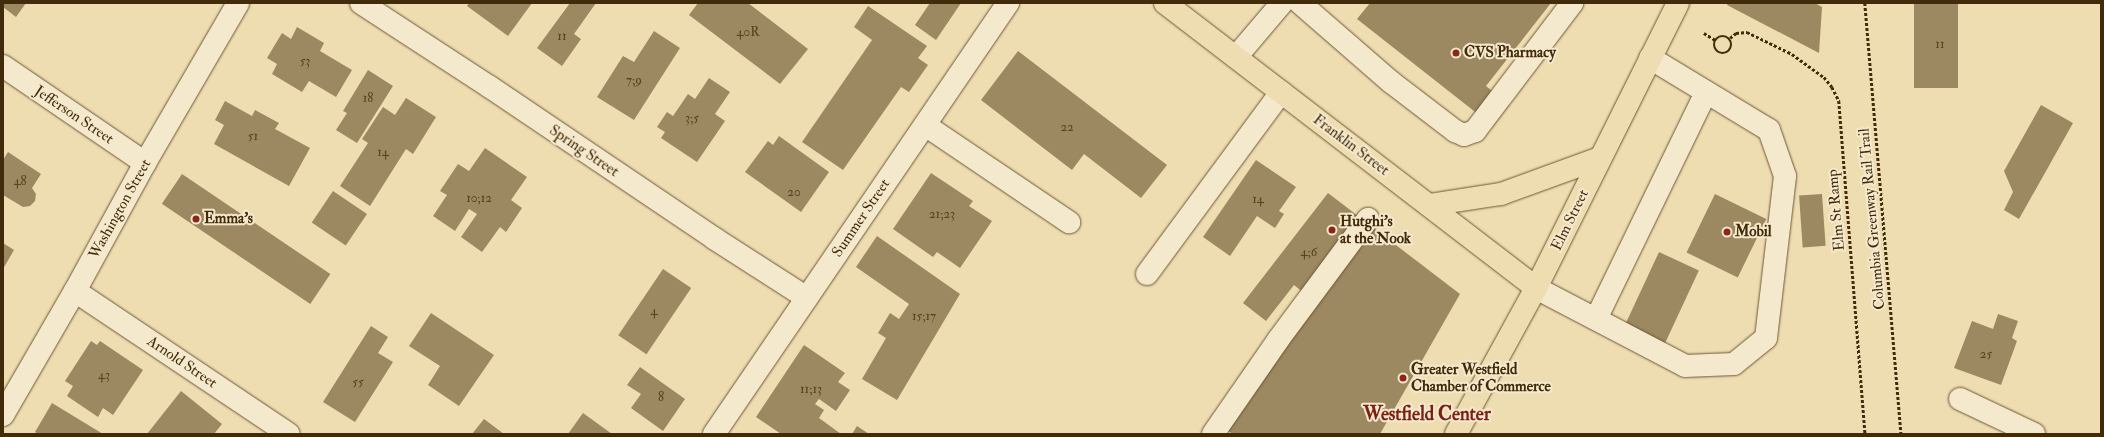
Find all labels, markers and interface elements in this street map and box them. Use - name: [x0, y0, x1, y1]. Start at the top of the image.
- house number: 40R: [737, 24, 759, 40]
- house number: 11: [557, 28, 567, 44]
- house number: 11: [1935, 36, 1945, 52]
- place label: CVS Pharmacy: [1464, 44, 1556, 62]
- marker: CVS Pharmacy: [1451, 48, 1461, 58]
- house number: 53: [300, 53, 310, 69]
- house number: 7;9: [626, 72, 642, 88]
- street label: Jefferson Street: [31, 82, 117, 148]
- house number: 18: [363, 90, 373, 106]
- house number: 3;5: [685, 110, 699, 126]
- street label: Franklin Street: [1309, 111, 1393, 179]
- house number: 22: [1060, 119, 1074, 135]
- street label: Spring Street: [546, 121, 622, 181]
- house number: 51: [248, 128, 258, 144]
- street label: Columbia Greenway Rail Trail: [1855, 128, 1889, 310]
- house number: 14: [377, 144, 389, 160]
- street label: Washington Street: [85, 156, 155, 262]
- street label: Elm St Ramp: [1823, 168, 1849, 252]
- house number: 48: [13, 173, 27, 189]
- street label: Summer Street: [828, 175, 894, 261]
- house number: 20: [787, 184, 801, 200]
- street label: Elm Street: [1548, 187, 1592, 253]
- house number: 10;12: [466, 190, 492, 206]
- house number: 14: [1252, 191, 1264, 207]
- house number: 21;23: [929, 206, 955, 222]
- place label: Emma's: [204, 210, 253, 228]
- place label: Hutghi's at the Nook: [1340, 212, 1411, 247]
- marker: Emma's: [191, 214, 201, 224]
- place label: Mobil: [1735, 223, 1772, 241]
- marker: Hutghi's at the Nook: [1327, 225, 1337, 235]
- marker: Mobil: [1722, 227, 1732, 237]
- house number: 4;6: [1301, 244, 1317, 260]
- house number: 4: [650, 303, 658, 319]
- house number: 15;17: [912, 308, 936, 324]
- street label: Arnold Street: [144, 332, 220, 392]
- house number: 25: [1980, 346, 1992, 362]
- place label: Greater Westfield Chamber of Commerce: [1411, 360, 1551, 395]
- house number: 43: [98, 367, 110, 383]
- marker: Greater Westfield Chamber of Commerce: [1398, 373, 1408, 383]
- house number: 55: [352, 374, 364, 390]
- house number: 11;13: [800, 381, 822, 397]
- house number: 8: [658, 389, 664, 405]
- district label: Westfield Center: [1363, 404, 1491, 426]

